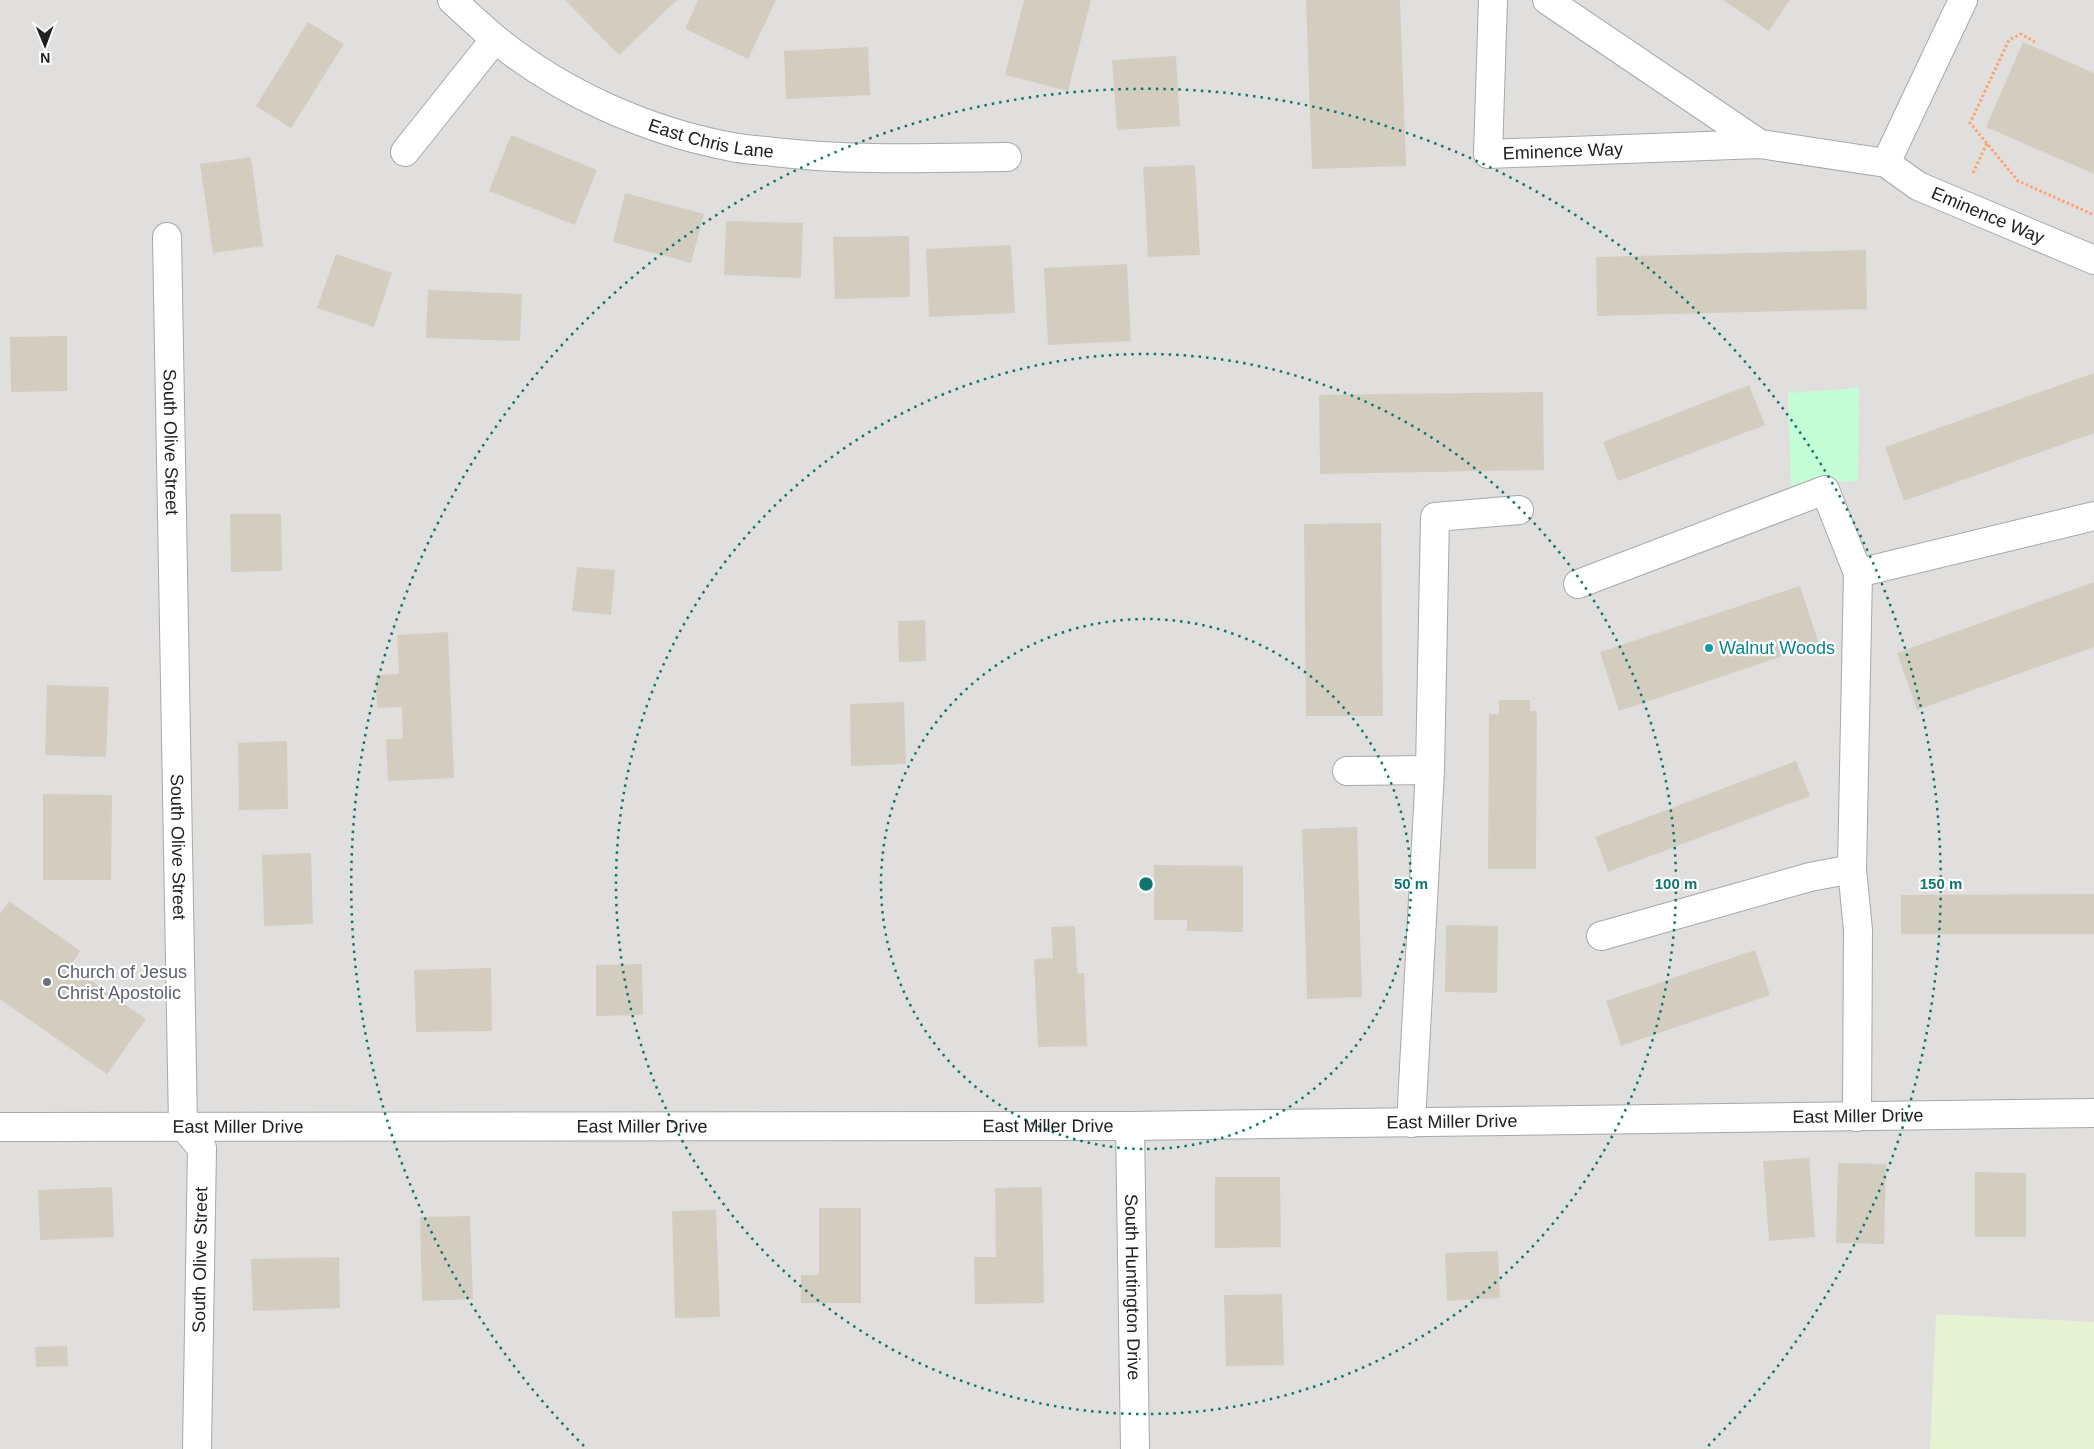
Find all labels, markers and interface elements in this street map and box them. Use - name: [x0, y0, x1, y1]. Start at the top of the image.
- north arrow: [20, 20, 70, 70]
- text: N: [40, 50, 50, 66]
- street label: East Chris Lane: [646, 115, 775, 162]
- street label: Eminence Way: [1502, 139, 1623, 163]
- street label: Eminence Way: [1929, 183, 2047, 248]
- street label: South Olive Street: [159, 369, 182, 515]
- place label: Walnut Woods: [1719, 638, 1835, 658]
- marker: Walnut Woods: [1703, 642, 1715, 654]
- street label: South Olive Street: [167, 774, 189, 920]
- centre of rings: [1137, 875, 1155, 893]
- text: 50 m: [1394, 875, 1428, 892]
- text: 100 m: [1655, 875, 1697, 892]
- text: 150 m: [1920, 875, 1962, 892]
- place label: Church of Jesus Christ Apostolic: [57, 962, 187, 1003]
- marker: Church of Jesus Christ Apostolic: [41, 976, 53, 988]
- street label: East Miller Drive: [1792, 1105, 1924, 1127]
- street label: East Miller Drive: [1386, 1111, 1518, 1133]
- street label: East Miller Drive: [576, 1116, 708, 1136]
- street label: East Miller Drive: [982, 1116, 1114, 1136]
- street label: East Miller Drive: [172, 1117, 304, 1137]
- street label: South Olive Street: [189, 1187, 211, 1333]
- street label: South Huntington Drive: [1121, 1194, 1144, 1380]

